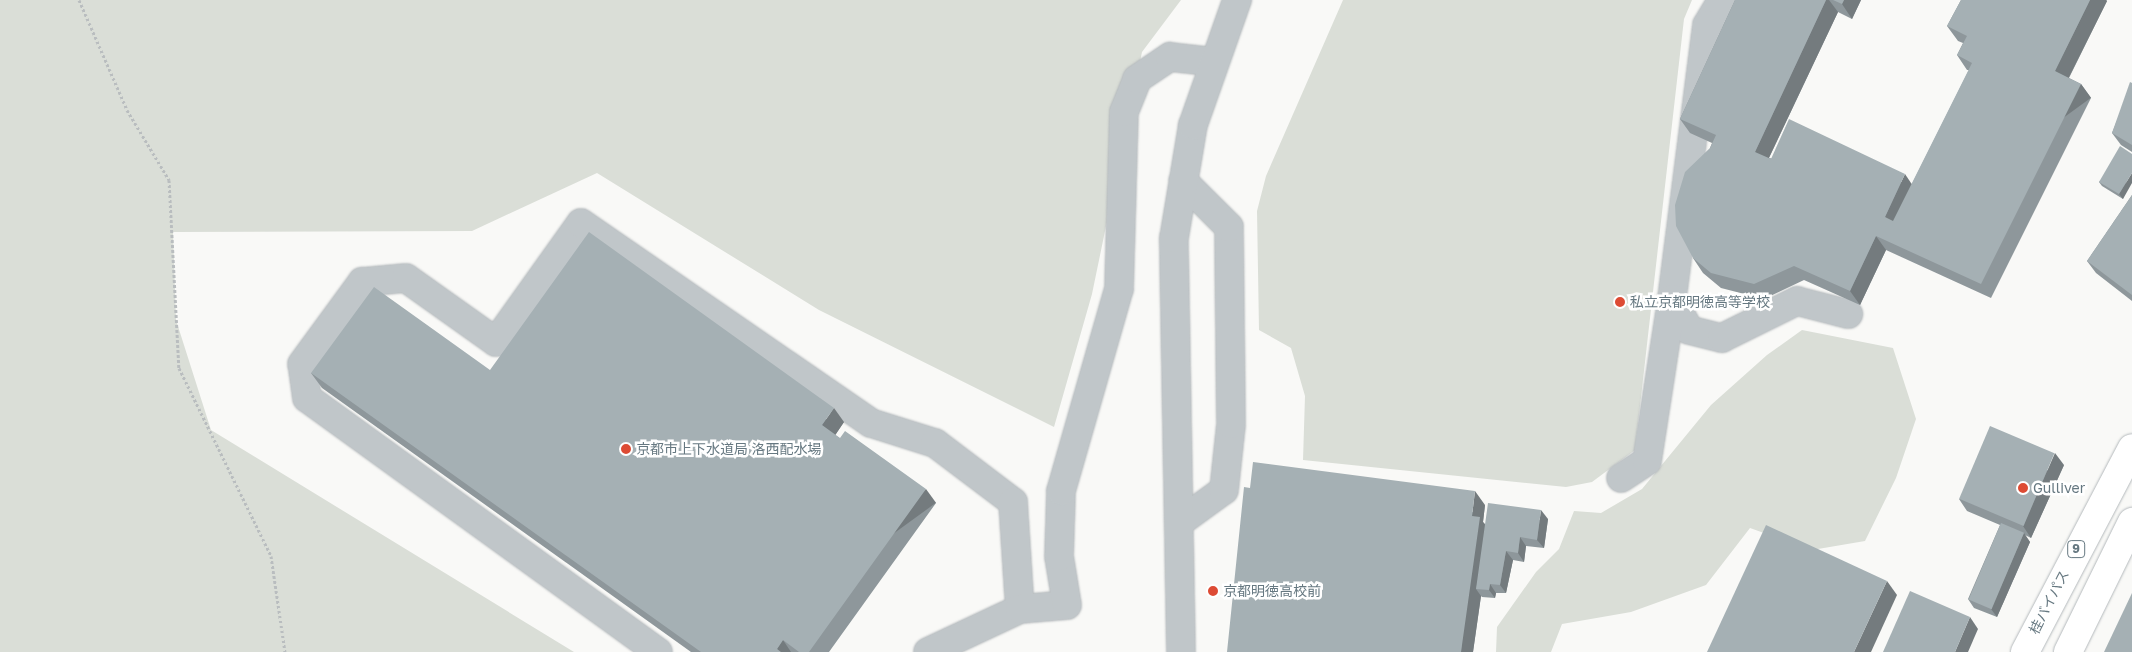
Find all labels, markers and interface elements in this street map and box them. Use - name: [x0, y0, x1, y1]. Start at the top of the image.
- place label: 私立京都明徳高等学校: [1630, 294, 1770, 310]
- marker: 私立京都明徳高等学校: [1614, 296, 1626, 308]
- place label: 京都市上下水道局 洛西配水場: [636, 441, 821, 457]
- marker: 京都市上下水道局 洛西配水場: [620, 443, 632, 455]
- place label: Gulliver: [2033, 480, 2085, 496]
- marker: Gulliver: [2017, 482, 2029, 494]
- road number: 9: [2066, 540, 2086, 558]
- street label: 桂バイパス: [2026, 567, 2072, 637]
- place label: 京都明徳高校前: [1223, 583, 1321, 599]
- marker: 京都明徳高校前: [1207, 585, 1219, 597]

